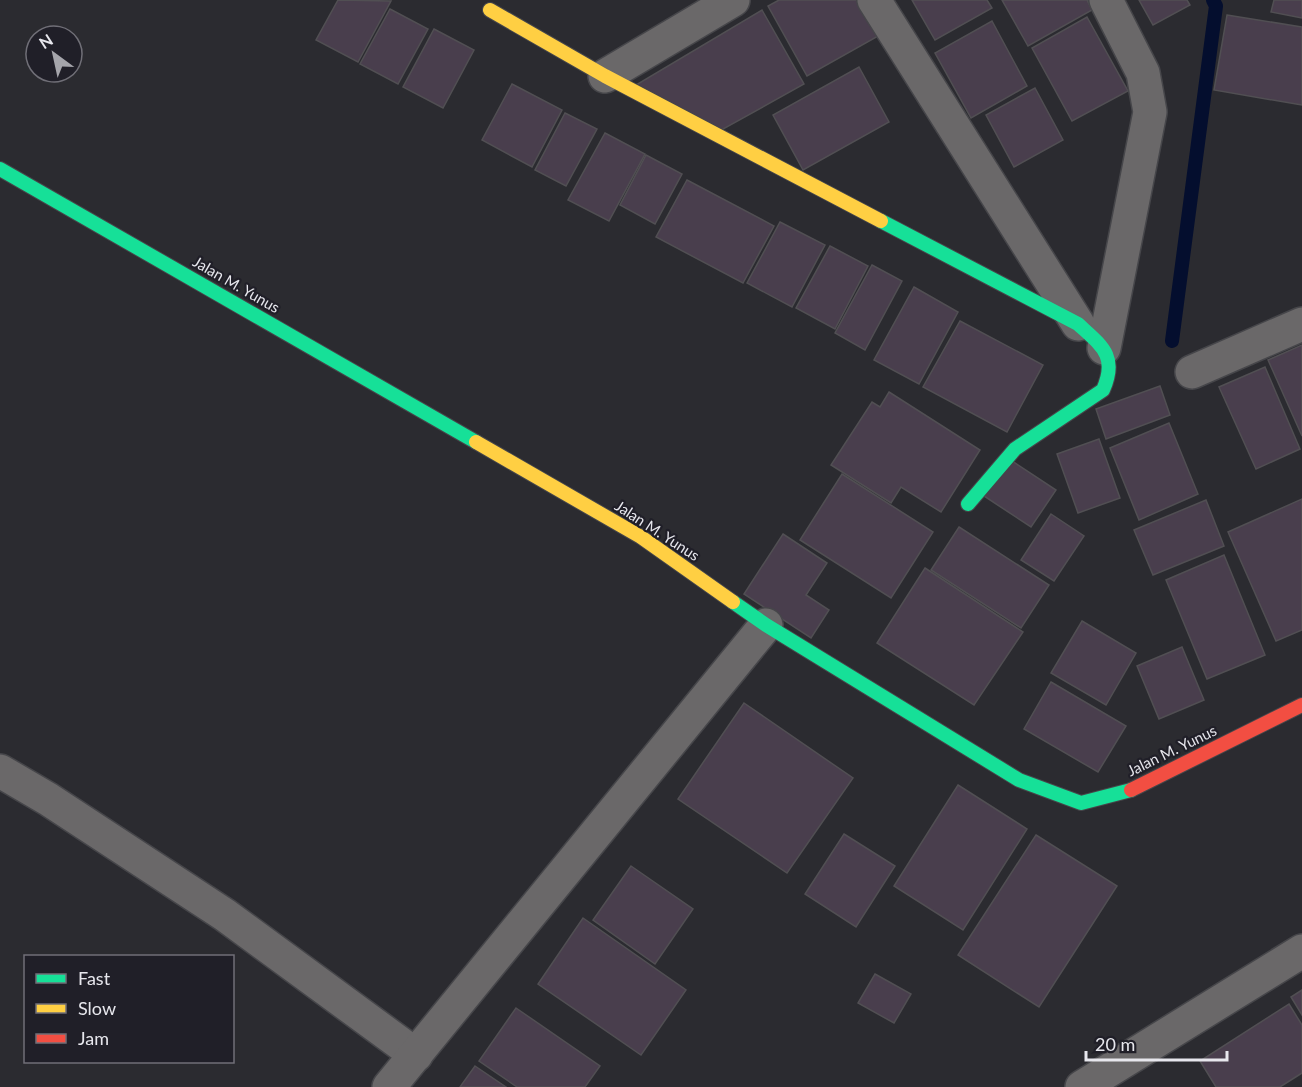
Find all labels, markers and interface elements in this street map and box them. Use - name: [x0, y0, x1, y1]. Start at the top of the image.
- north arrow: [24, 24, 84, 84]
- text: N: [35, 30, 56, 52]
- street label: Jalan M. Yunus: [190, 252, 283, 316]
- street label: Jalan M. Yunus: [612, 496, 703, 564]
- street label: Jalan M. Yunus: [1124, 721, 1219, 779]
- legend: [24, 955, 234, 1063]
- text: Fast: [78, 967, 111, 989]
- text: Slow: [78, 997, 116, 1019]
- scale bar: [1086, 1024, 1227, 1062]
- text: Jam: [78, 1027, 109, 1049]
- text: 20 m: [1095, 1033, 1135, 1055]

